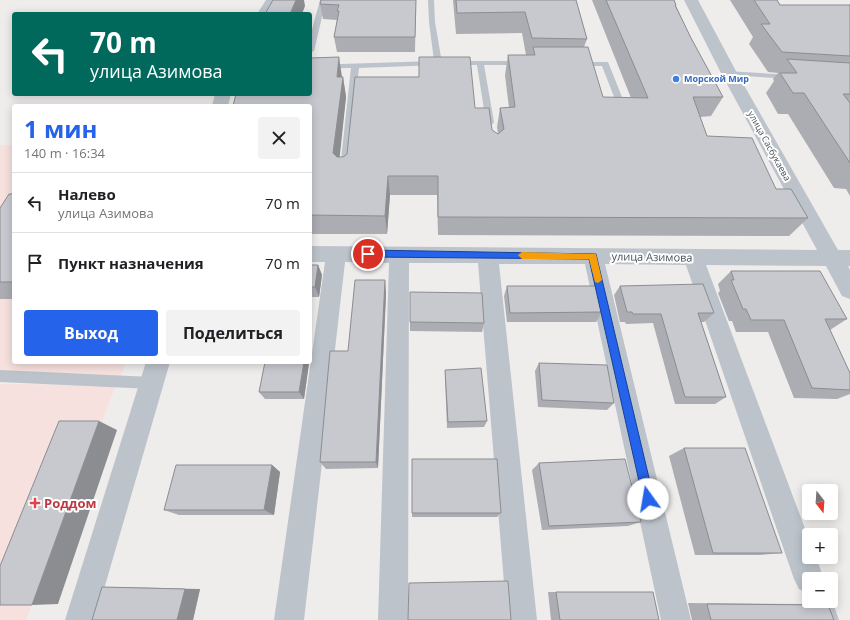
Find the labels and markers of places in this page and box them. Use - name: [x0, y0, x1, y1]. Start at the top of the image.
- place label: Морской Мир: [684, 72, 749, 85]
- marker: Морской Мир: [671, 74, 681, 84]
- pin: [351, 237, 385, 271]
- place label: Роддом: [44, 494, 97, 512]
- marker: Роддом: [29, 497, 41, 509]

